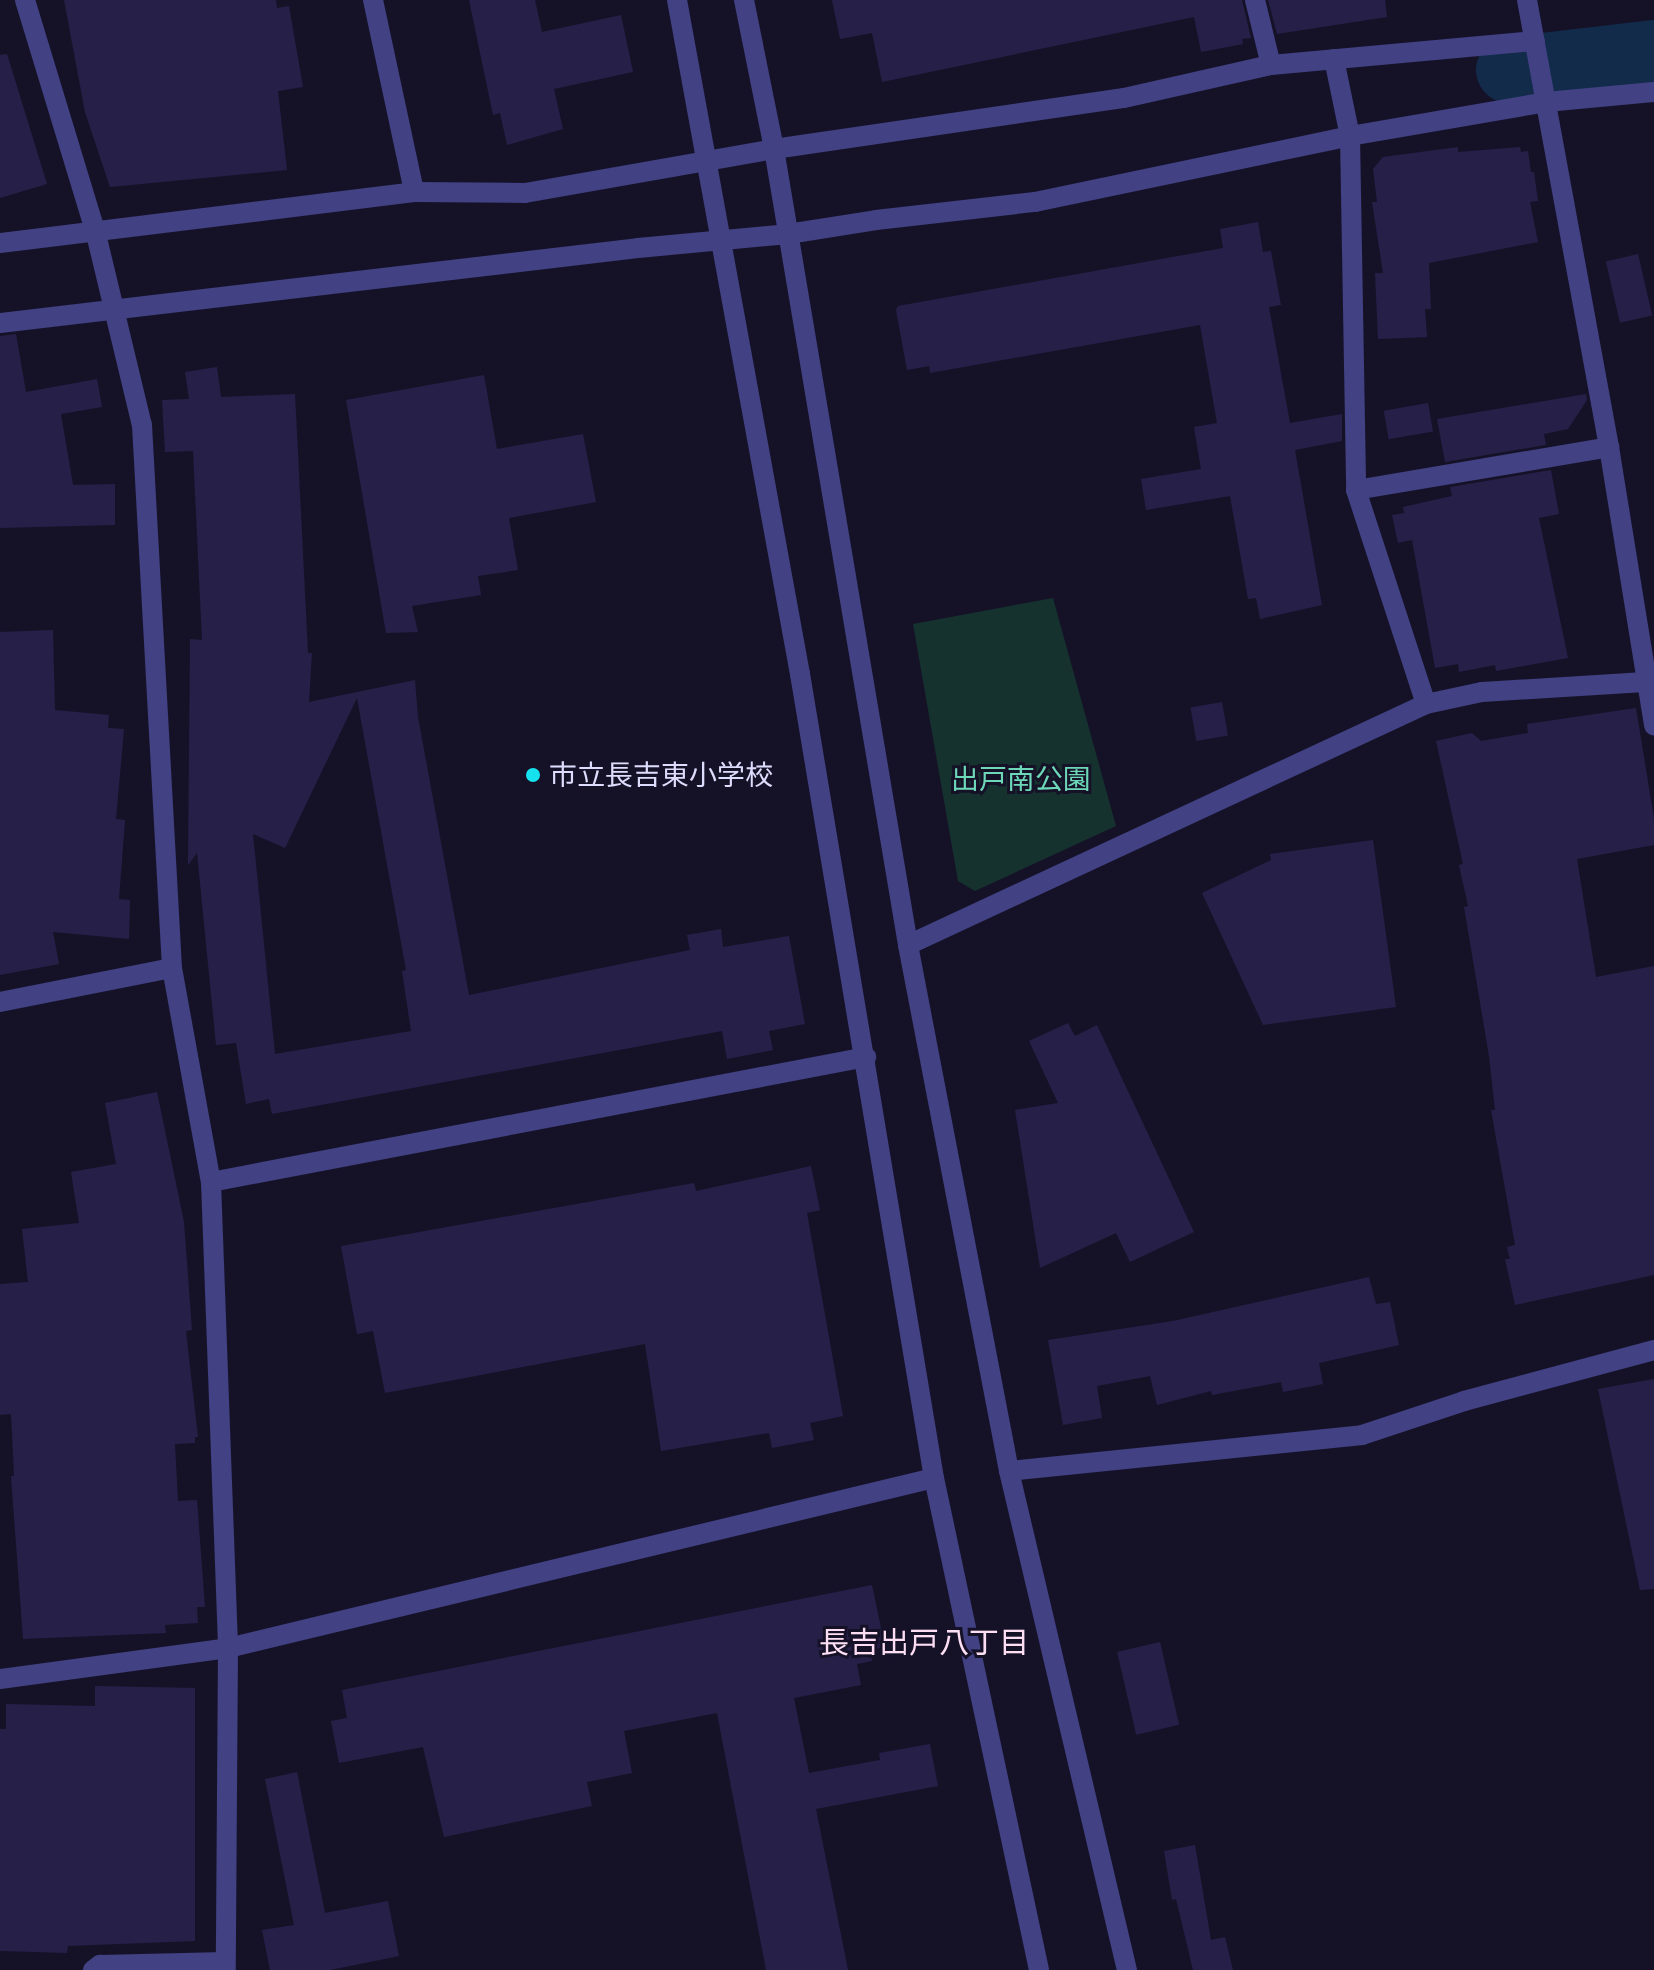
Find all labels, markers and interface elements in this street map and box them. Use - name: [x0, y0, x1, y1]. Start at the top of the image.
- place label: 市立長吉東小学校: [549, 758, 773, 792]
- park label: 出戸南公園: [951, 762, 1091, 796]
- marker: 市立長吉東小学校: [524, 766, 542, 784]
- district label: 長吉出戸八丁目: [819, 1624, 1029, 1660]

